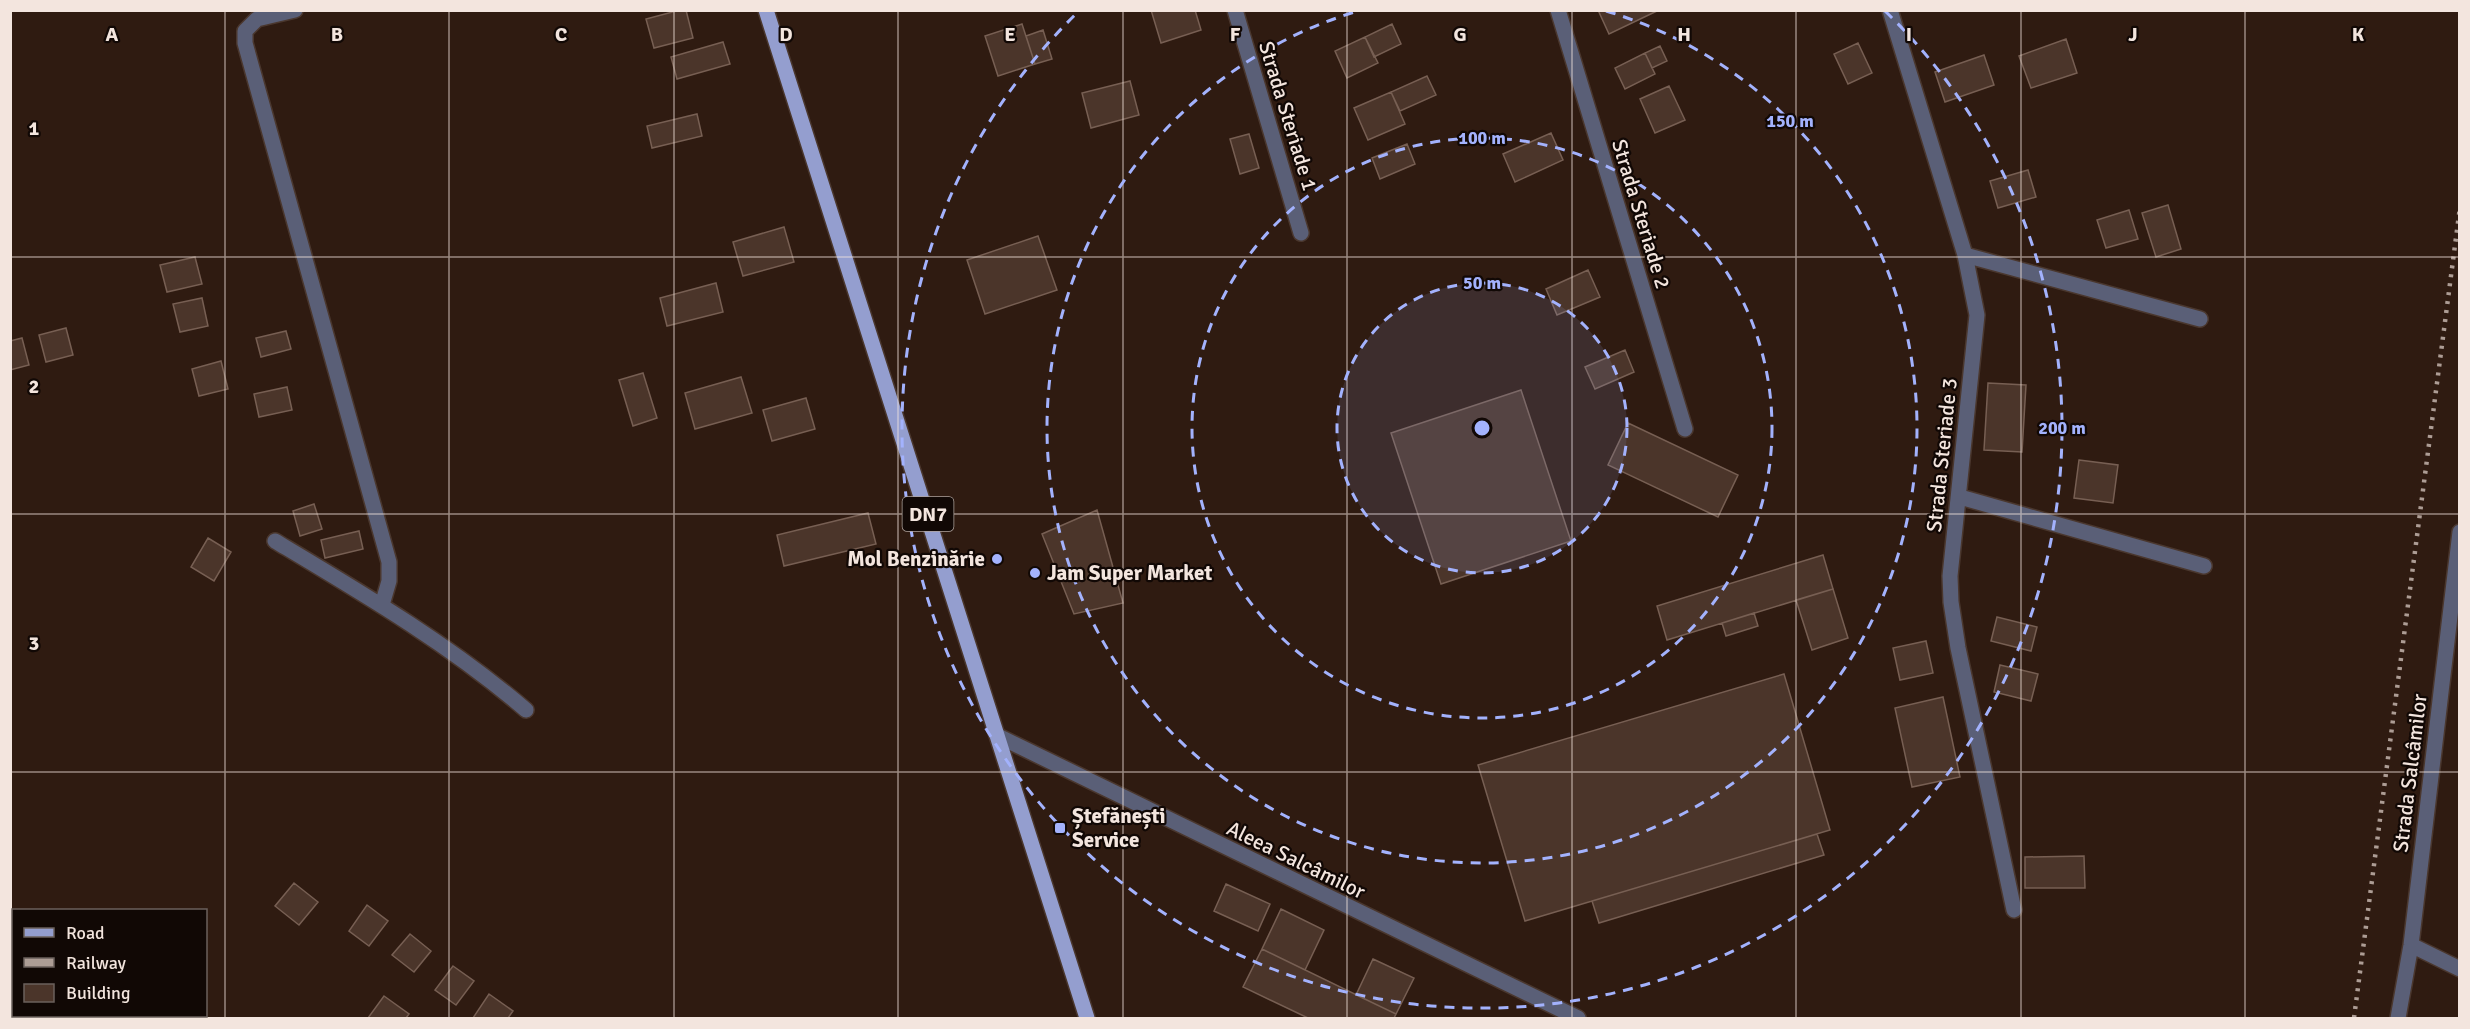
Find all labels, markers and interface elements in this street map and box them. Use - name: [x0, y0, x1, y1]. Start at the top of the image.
- text: A: [106, 22, 119, 47]
- text: B: [331, 22, 343, 47]
- text: C: [555, 22, 567, 47]
- text: D: [779, 22, 793, 47]
- text: E: [1004, 22, 1016, 47]
- text: F: [1230, 22, 1241, 47]
- text: G: [1453, 22, 1467, 47]
- text: H: [1677, 22, 1691, 47]
- text: I: [1906, 22, 1912, 47]
- text: J: [2128, 22, 2138, 47]
- text: K: [2352, 22, 2365, 47]
- street label: Strada Steriade 1: [1253, 38, 1323, 194]
- text: 150 m: [1766, 110, 1814, 132]
- text: 1: [29, 116, 40, 141]
- text: 100 m: [1458, 127, 1506, 149]
- street label: Strada Steriade 2: [1606, 136, 1676, 292]
- text: 50 m: [1463, 272, 1501, 294]
- text: 2: [29, 374, 39, 399]
- street label: Strada Steriade 3: [1921, 377, 1963, 533]
- text: 200 m: [2038, 417, 2086, 439]
- centre of rings: [1472, 418, 1492, 438]
- road number: DN7: [902, 497, 954, 531]
- place label: Mol Benzinărie: [847, 546, 985, 572]
- marker: Mol Benzinărie: [990, 552, 1004, 566]
- place label: Jam Super Market: [1047, 560, 1212, 586]
- marker: Jam Super Market: [1028, 566, 1042, 580]
- text: 3: [29, 631, 39, 656]
- street label: Strada Salcâmilor: [2387, 692, 2433, 854]
- place label: Ștefănești Service: [1072, 803, 1166, 853]
- street label: Aleea Salcâmilor: [1223, 815, 1370, 905]
- marker: Ștefănești Service: [1053, 821, 1067, 835]
- legend: [12, 909, 207, 1017]
- text: Road: [66, 922, 105, 944]
- text: Railway: [66, 952, 127, 974]
- text: Building: [66, 982, 130, 1004]

